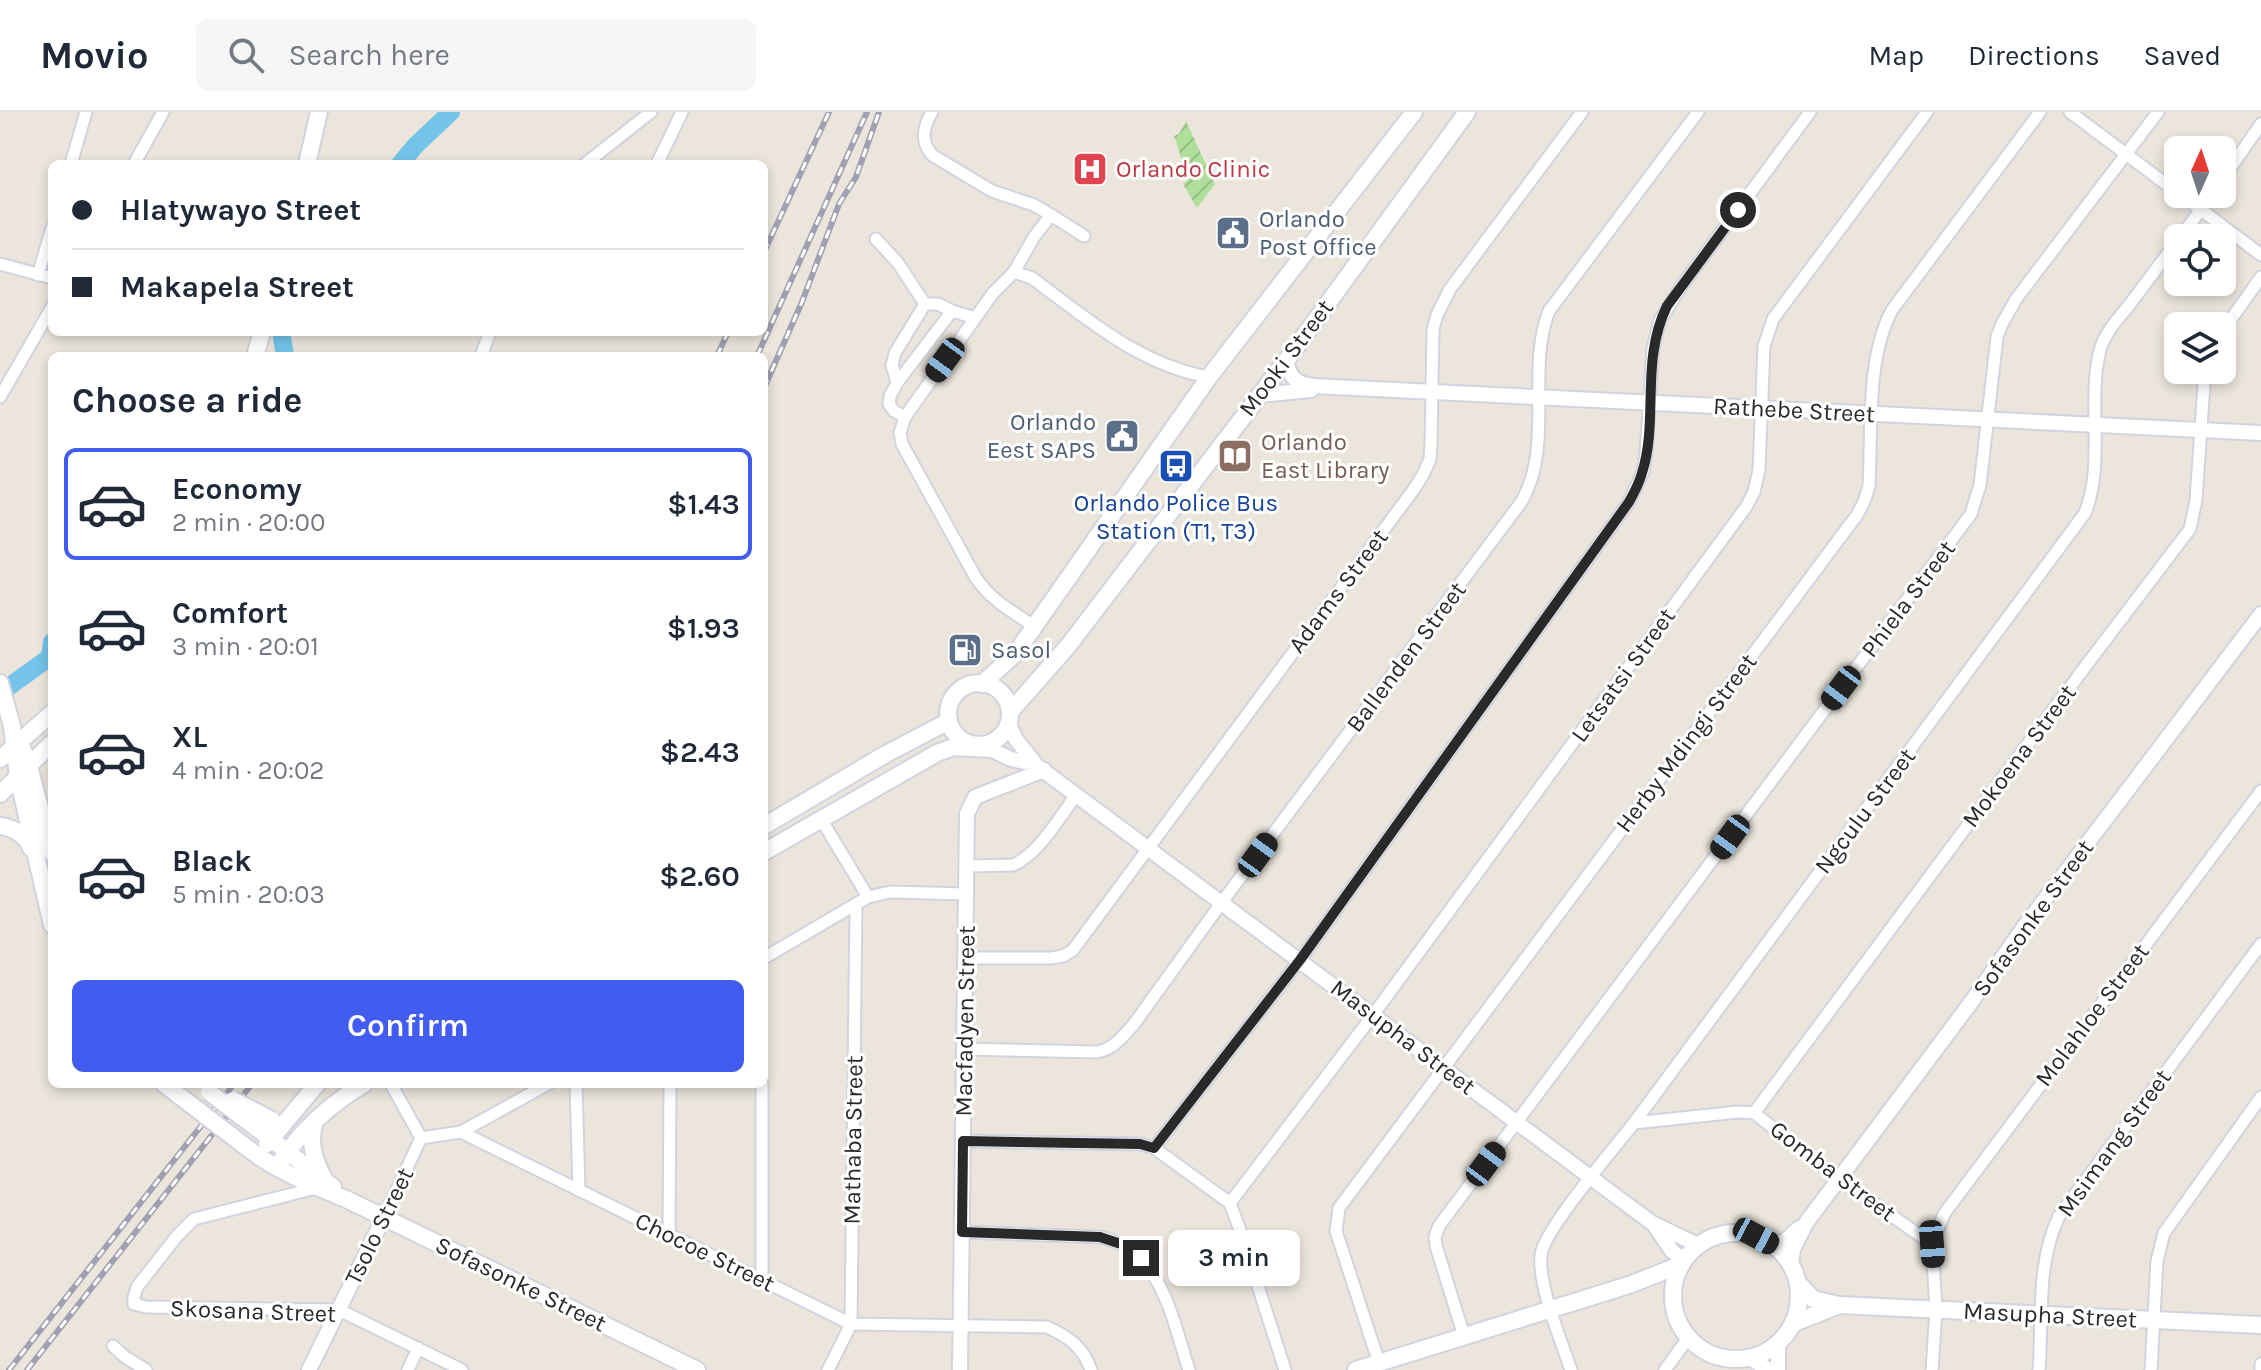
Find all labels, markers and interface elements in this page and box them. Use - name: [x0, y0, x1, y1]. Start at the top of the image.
- search box: [196, 19, 756, 91]
- text: Movio: [40, 33, 148, 78]
- icon: search: [224, 33, 268, 77]
- text: Search here: [288, 37, 450, 73]
- text: Map: [1869, 39, 1924, 72]
- text: Directions: [1968, 39, 2100, 72]
- text: Saved: [2144, 39, 2221, 72]
- north arrow: [2164, 136, 2236, 208]
- map controls: [2164, 136, 2236, 384]
- hospital icon: Orlando Clinic: [1071, 150, 1109, 188]
- place label: Orlando Clinic: [1116, 155, 1270, 183]
- text: Hlatywayo Street: [120, 192, 361, 228]
- route start: [1720, 192, 1756, 228]
- place label: Orlando Post Office: [1259, 205, 1377, 261]
- public building icon: Orlando Post Office: [1214, 214, 1252, 252]
- button: locate: [2164, 224, 2236, 296]
- text: Makapela Street: [120, 269, 354, 305]
- street label: Mooki Street: [1233, 294, 1339, 422]
- button: layers: [2164, 312, 2236, 384]
- car: [921, 334, 969, 386]
- text: Choose a ride: [72, 379, 302, 421]
- street label: Rathebe Street: [1712, 392, 1876, 428]
- place label: Orlando Eest SAPS: [987, 408, 1096, 464]
- public building icon: Orlando Eest SAPS: [1103, 417, 1141, 455]
- place label: Orlando East Library: [1261, 428, 1389, 484]
- library icon: Orlando East Library: [1216, 437, 1254, 475]
- bus stop icon: Orlando Police Bus Station (T1, T3): [1157, 447, 1195, 485]
- icon: car: [76, 468, 148, 540]
- text: Economy: [172, 471, 302, 507]
- text: $1.43: [667, 486, 740, 522]
- place label: Orlando Police Bus Station (T1, T3): [1074, 489, 1278, 545]
- text: 2 min · 20:00: [172, 507, 325, 538]
- street label: Adams Street: [1282, 524, 1394, 658]
- street label: Phiela Street: [1855, 535, 1961, 663]
- street label: Ballenden Street: [1340, 576, 1472, 738]
- icon: car: [76, 592, 148, 664]
- text: Comfort: [172, 595, 288, 631]
- street label: Letsatsi Street: [1565, 603, 1681, 747]
- text: $1.93: [667, 610, 740, 646]
- text: 3 min · 20:01: [172, 631, 319, 662]
- fuel station icon: Sasol: [946, 631, 984, 669]
- place label: Sasol: [991, 636, 1051, 664]
- street label: Herby Mdingi Street: [1610, 648, 1762, 838]
- car: [1817, 662, 1865, 714]
- street label: Mokoena Street: [1956, 679, 2082, 833]
- icon: car: [76, 716, 148, 788]
- text: XL: [172, 719, 207, 755]
- text: $2.43: [660, 734, 740, 770]
- street label: Ngculu Street: [1809, 743, 1921, 879]
- text: 4 min · 20:02: [172, 755, 324, 786]
- car: [1706, 811, 1754, 863]
- car: [1234, 829, 1282, 881]
- street label: Sofasonke Street: [1967, 834, 2099, 1002]
- icon: car: [76, 840, 148, 912]
- text: Black: [172, 843, 252, 879]
- text: $2.60: [659, 858, 740, 894]
- text: 5 min · 20:03: [172, 879, 325, 910]
- street label: Macfadyen Street: [949, 925, 981, 1117]
- street label: Molahloe Street: [2029, 938, 2155, 1092]
- street label: Masupha Street: [1325, 973, 1481, 1101]
- button: Confirm: [72, 980, 744, 1072]
- street label: Mathaba Street: [838, 1055, 868, 1225]
- street label: Msimang Street: [2051, 1064, 2177, 1222]
- street label: Gomba Street: [1765, 1115, 1901, 1227]
- car: [1462, 1138, 1510, 1190]
- street label: Tsolo Street: [339, 1163, 419, 1289]
- street label: Chocoe Street: [631, 1206, 779, 1298]
- car: [1729, 1214, 1783, 1258]
- car: [1918, 1219, 1946, 1269]
- street label: Sofasonke Street: [431, 1230, 611, 1338]
- callout: 3 min: [1169, 1230, 1301, 1286]
- route end: [1123, 1240, 1159, 1276]
- text: 3 min: [1198, 1242, 1270, 1273]
- street label: Skosana Street: [169, 1294, 337, 1328]
- street label: Masupha Street: [1962, 1296, 2138, 1334]

